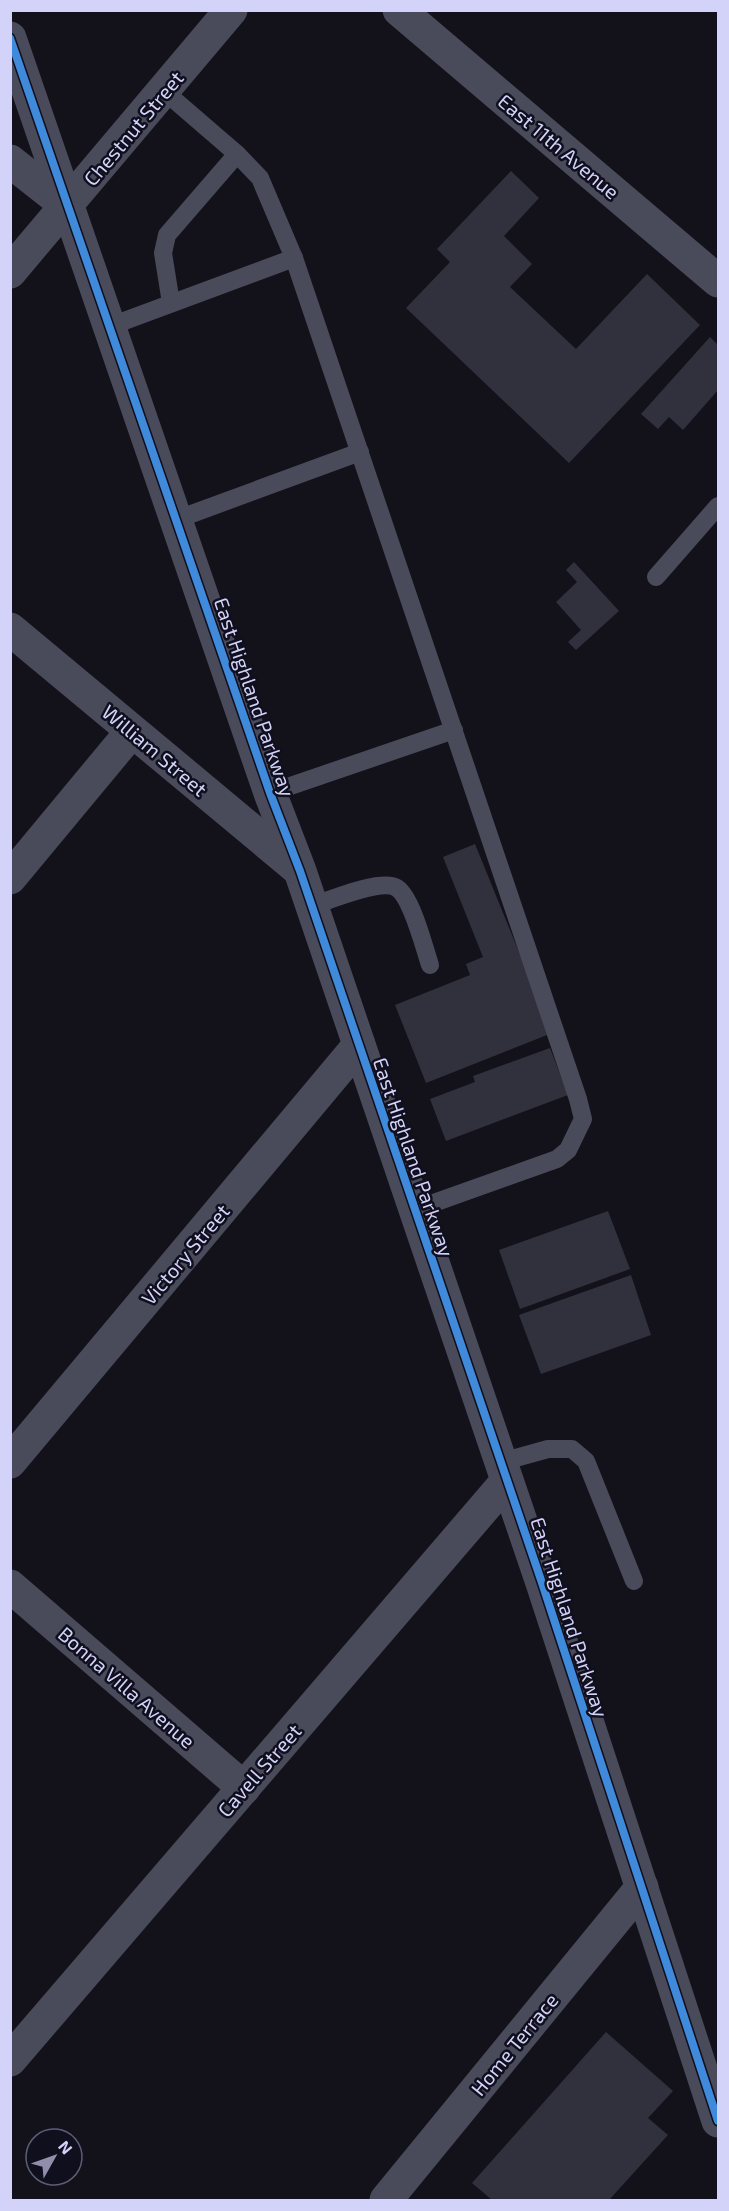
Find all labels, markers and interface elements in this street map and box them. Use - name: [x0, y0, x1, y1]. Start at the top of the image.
- street label: Chestnut Street: [78, 66, 188, 190]
- street label: East 11th Avenue: [494, 88, 624, 204]
- street label: East Highland Parkway: [210, 594, 300, 800]
- street label: William Street: [98, 699, 213, 801]
- street label: East Highland Parkway: [369, 1054, 459, 1260]
- street label: Victory Street: [136, 1198, 234, 1309]
- street label: East Highland Parkway: [526, 1514, 614, 1720]
- street label: Bonna Villa Avenue: [54, 1621, 200, 1753]
- street label: Cavell Street: [212, 1718, 306, 1821]
- street label: Home Terrace: [466, 1988, 562, 2100]
- north arrow: [24, 2127, 84, 2187]
- text: N: [55, 2137, 77, 2158]

